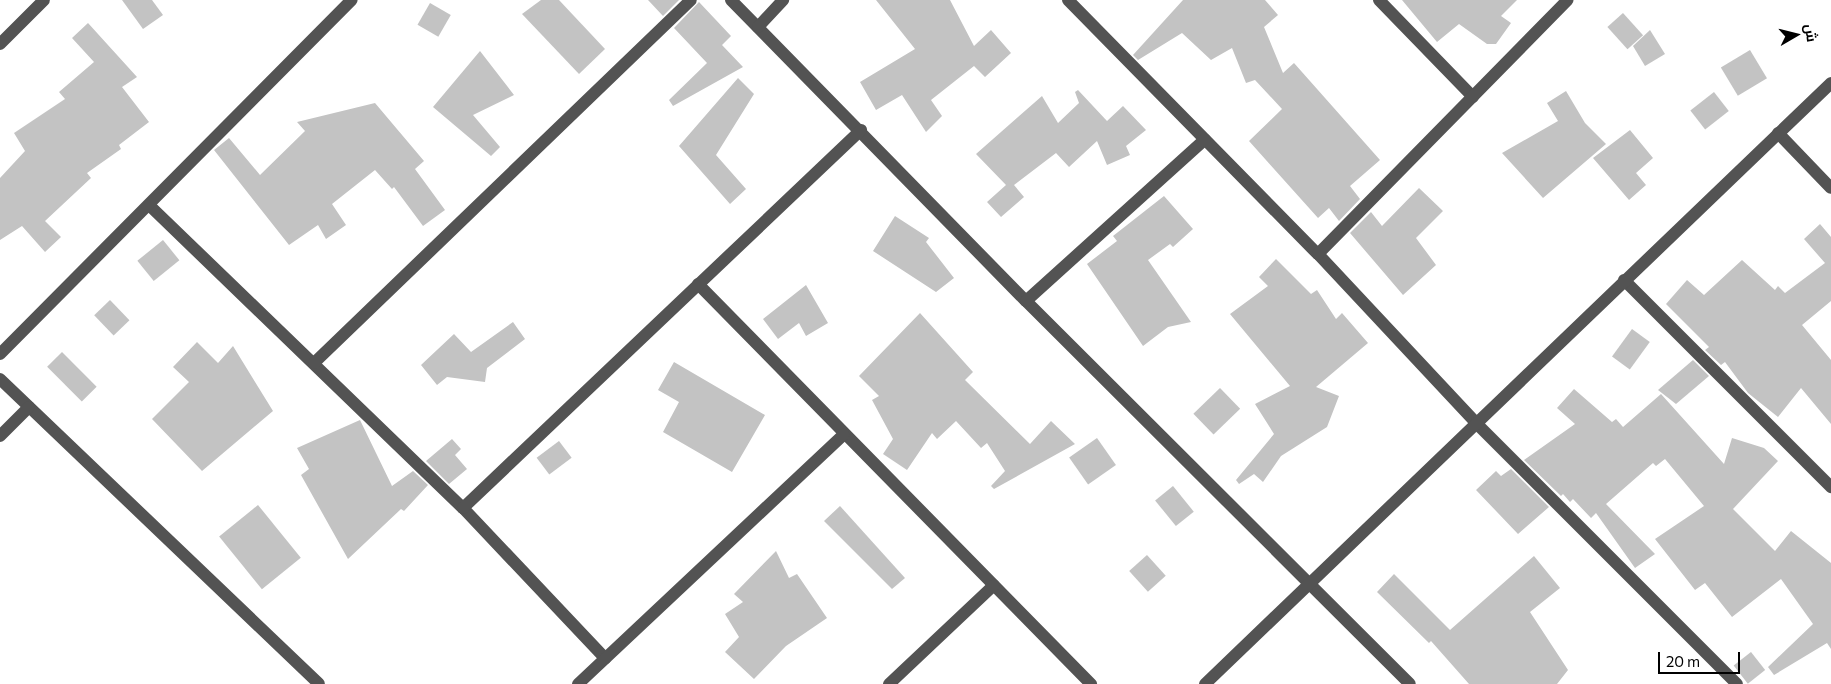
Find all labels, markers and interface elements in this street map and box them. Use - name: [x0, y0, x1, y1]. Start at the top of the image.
- north arrow: [1771, 10, 1821, 60]
- text: ش: [1802, 23, 1821, 43]
- scale bar: [1661, 642, 1744, 674]
- text: 20 m: [1666, 652, 1700, 670]

